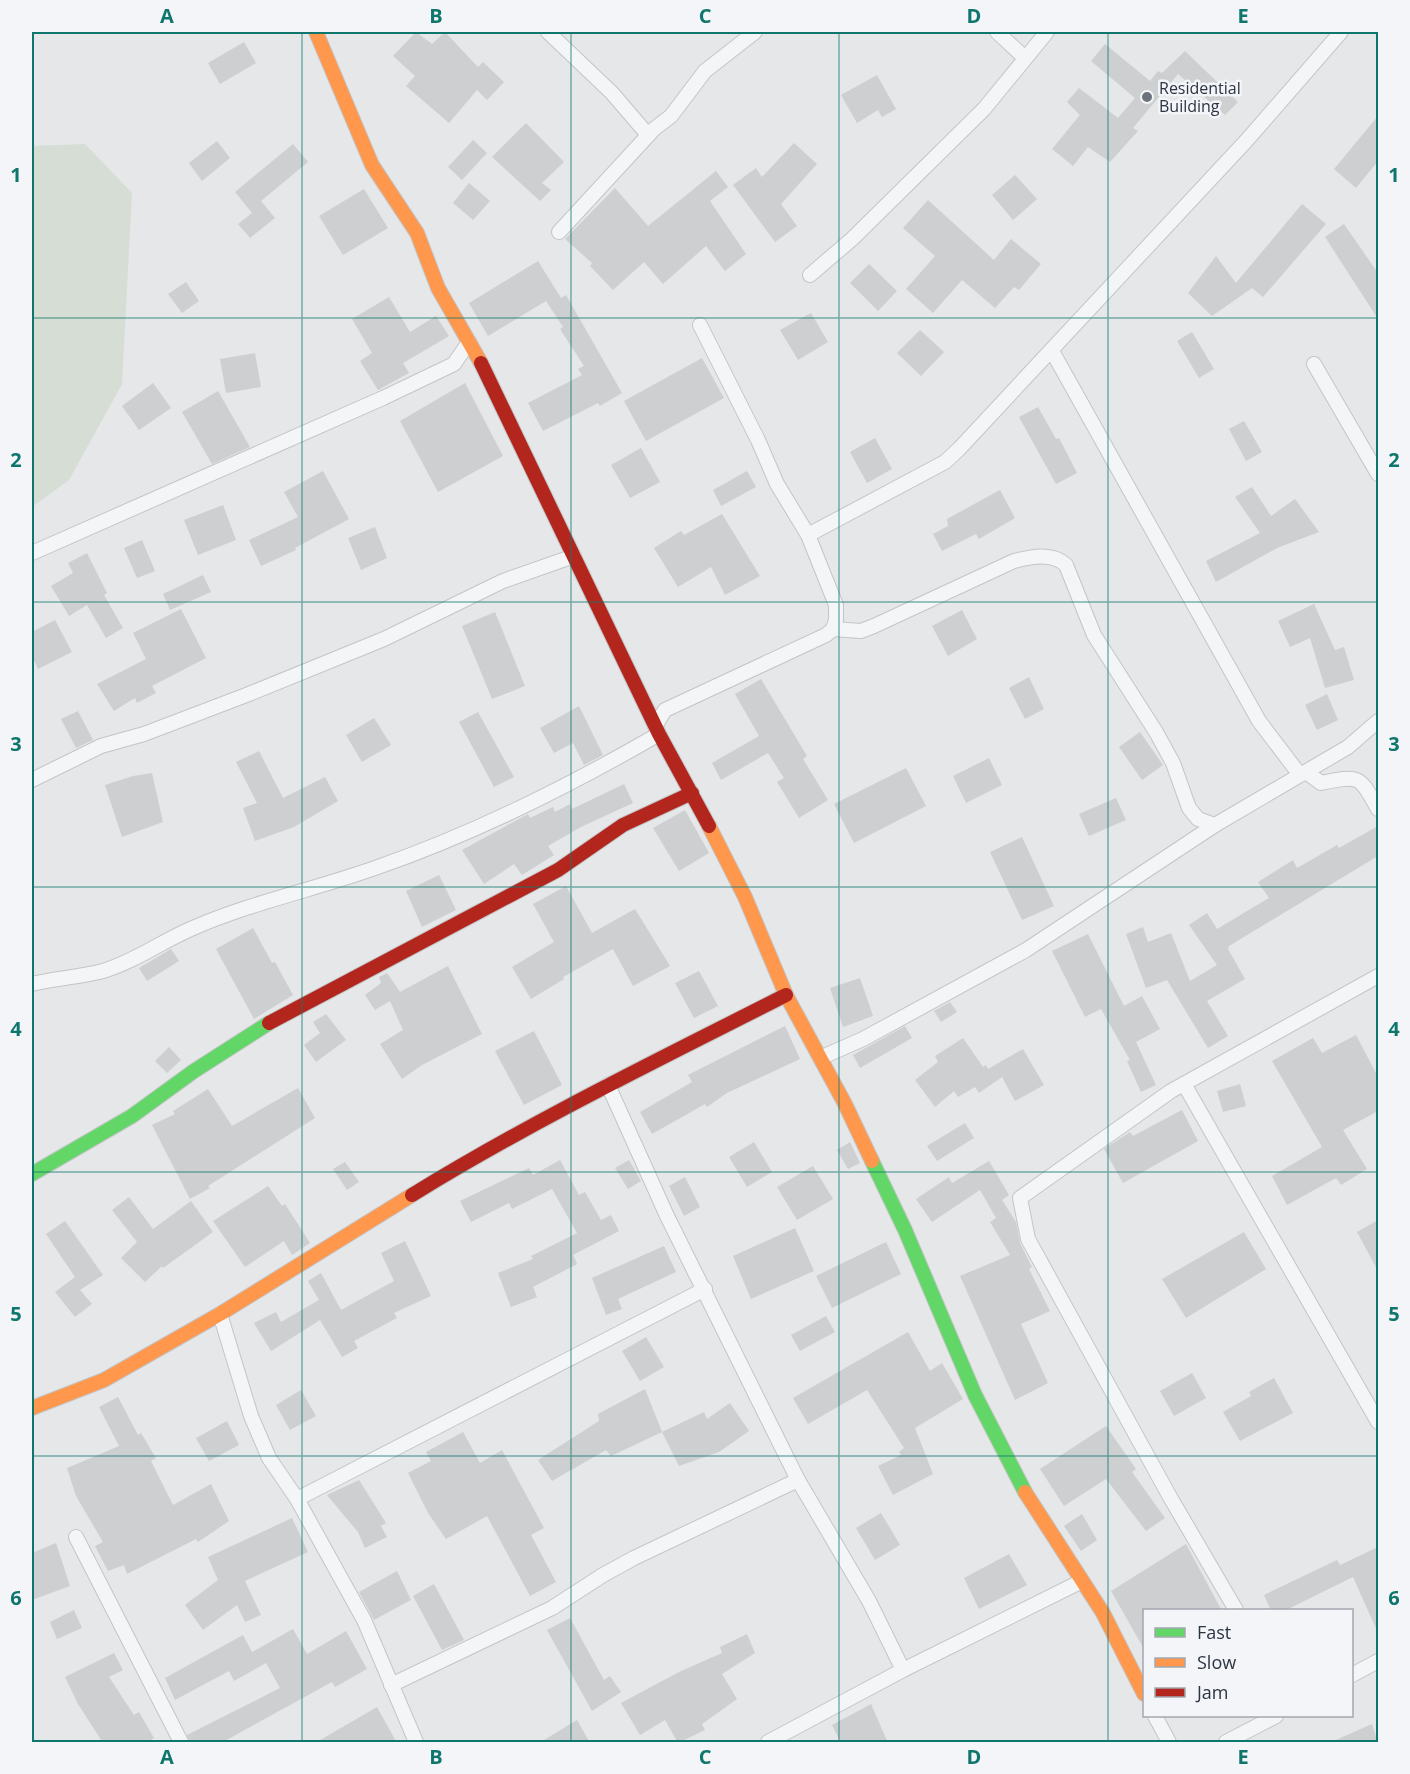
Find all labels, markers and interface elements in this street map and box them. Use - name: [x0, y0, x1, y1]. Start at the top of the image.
- text: A: [160, 2, 174, 29]
- text: B: [429, 2, 443, 29]
- text: C: [699, 2, 712, 29]
- text: D: [967, 2, 981, 29]
- text: E: [1237, 2, 1249, 29]
- place label: Residential Building: [1159, 77, 1241, 117]
- marker: Residential Building: [1140, 90, 1154, 104]
- text: 1: [10, 161, 22, 188]
- text: 1: [1388, 161, 1400, 188]
- text: 2: [10, 446, 22, 473]
- text: 2: [1388, 446, 1400, 473]
- text: 3: [10, 730, 22, 757]
- text: 3: [1388, 730, 1400, 757]
- text: 4: [10, 1015, 22, 1042]
- text: 4: [1388, 1015, 1400, 1042]
- text: 5: [10, 1300, 22, 1327]
- text: 5: [1388, 1300, 1400, 1327]
- text: 6: [10, 1584, 22, 1611]
- text: 6: [1388, 1584, 1400, 1611]
- legend: [1143, 1609, 1353, 1717]
- text: Fast: [1197, 1620, 1231, 1644]
- text: Slow: [1197, 1650, 1236, 1674]
- text: Jam: [1195, 1680, 1229, 1704]
- text: A: [160, 1743, 174, 1770]
- text: B: [429, 1743, 443, 1770]
- text: C: [699, 1743, 712, 1770]
- text: D: [967, 1743, 981, 1770]
- text: E: [1237, 1743, 1249, 1770]

